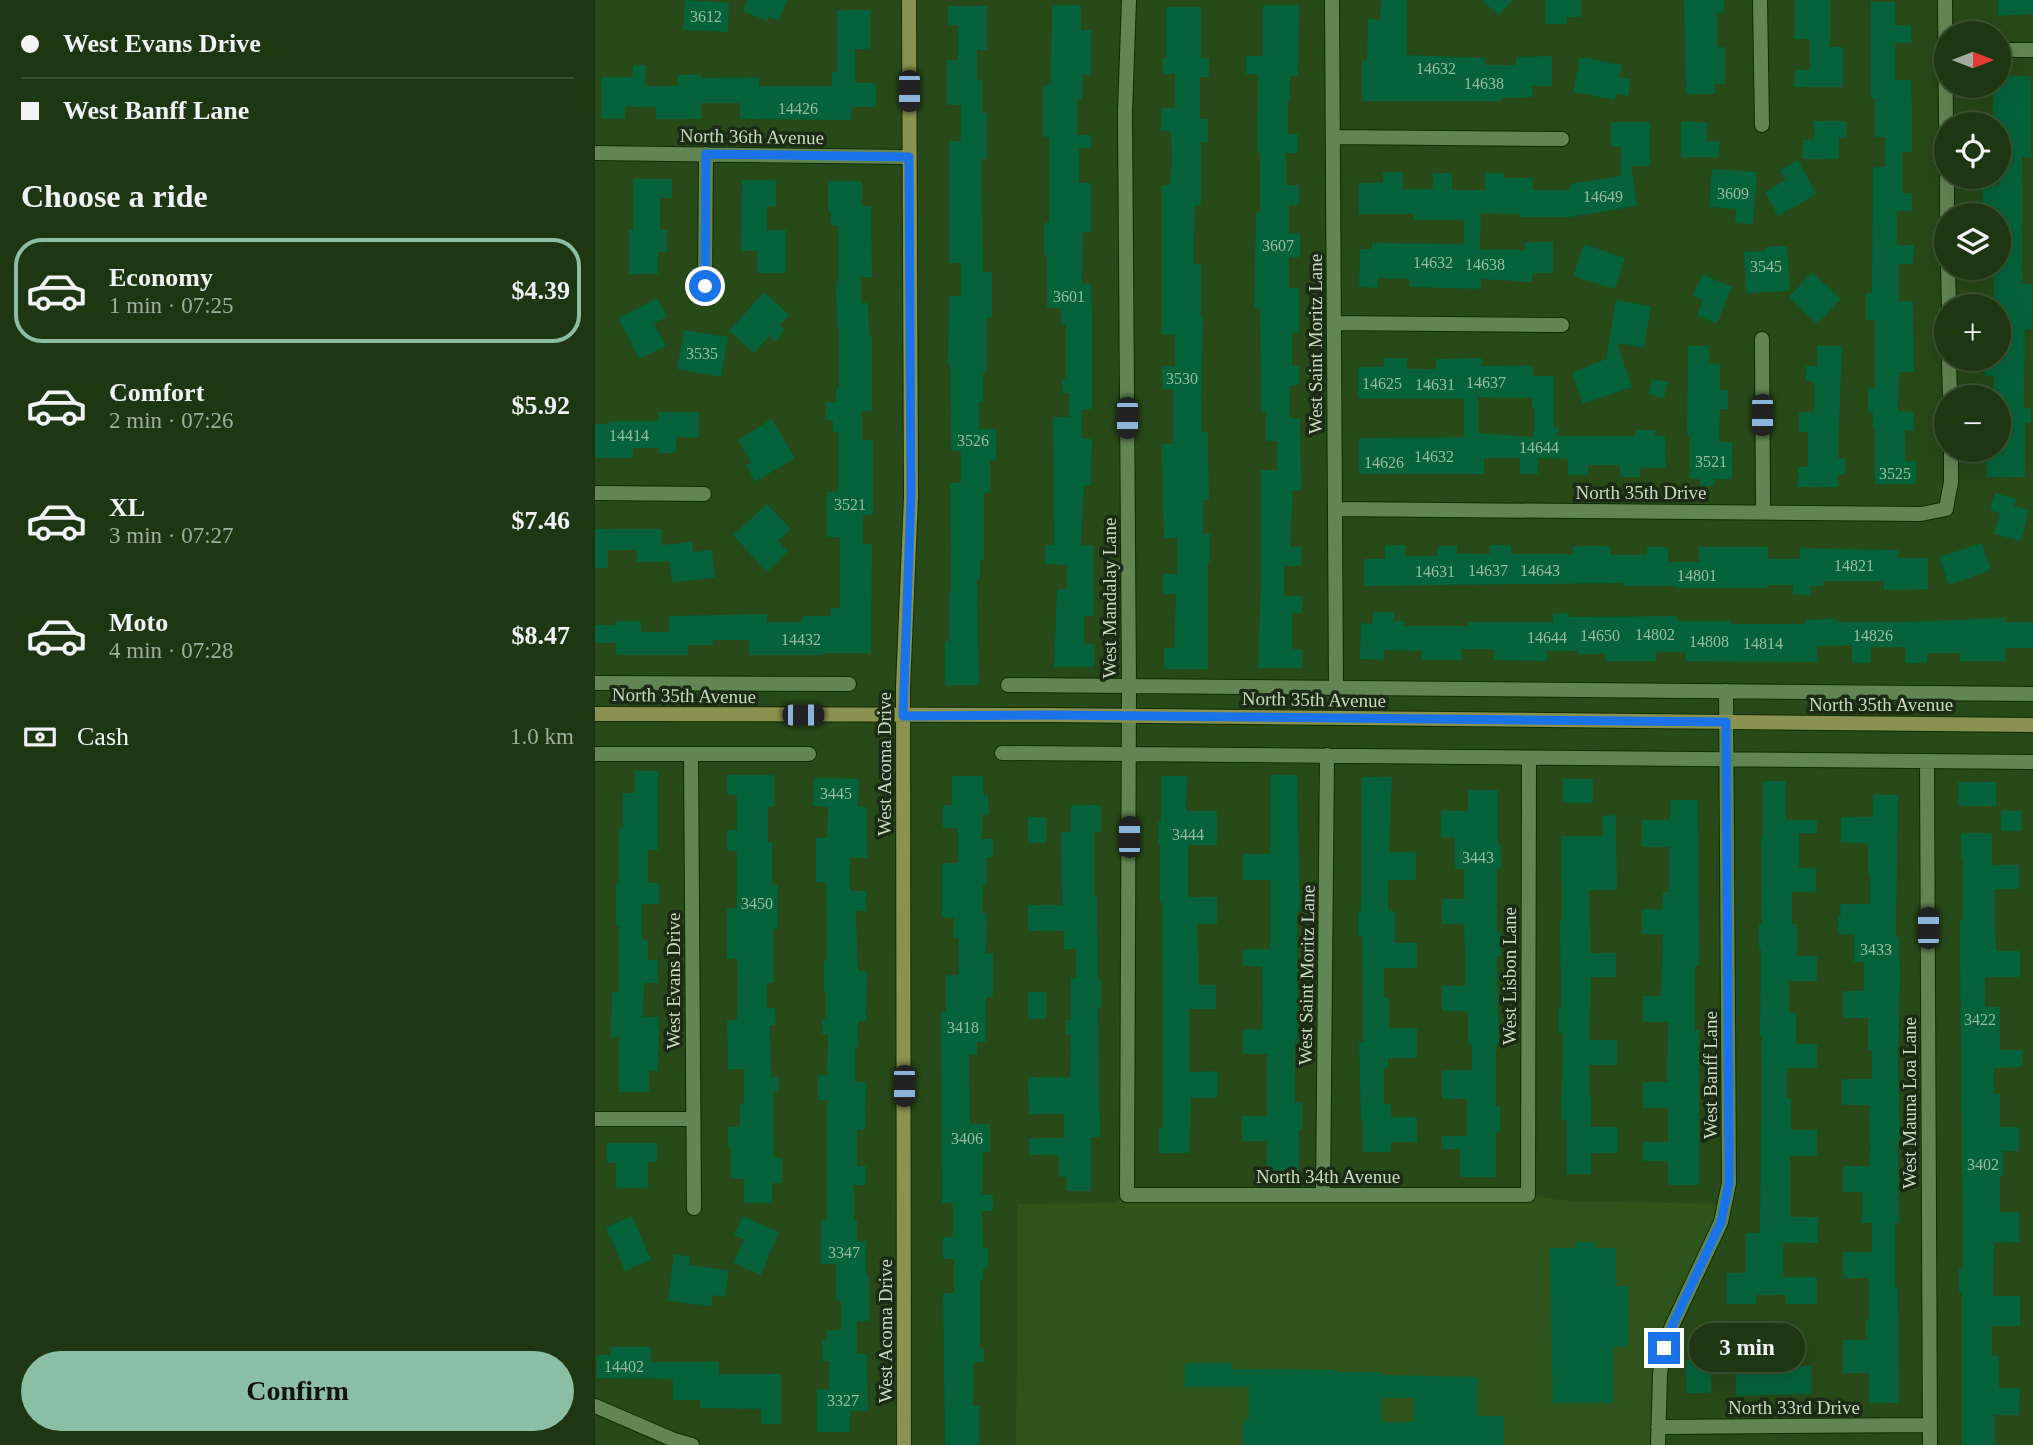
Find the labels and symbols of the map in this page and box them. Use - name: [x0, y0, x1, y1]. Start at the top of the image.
- house number: 3612: [690, 8, 722, 25]
- north arrow: [1934, 21, 2011, 98]
- house number: 14632: [1416, 60, 1456, 77]
- car: [899, 70, 920, 112]
- house number: 14638: [1464, 75, 1504, 92]
- house number: 14426: [778, 100, 818, 117]
- street label: North 36th Avenue: [680, 125, 824, 148]
- house number: 3609: [1717, 185, 1749, 202]
- house number: 14649: [1583, 188, 1623, 205]
- house number: 3607: [1262, 237, 1294, 254]
- street label: West Saint Moritz Lane: [1305, 254, 1326, 434]
- house number: 14632: [1413, 254, 1453, 271]
- house number: 14638: [1465, 256, 1505, 273]
- house number: 3545: [1750, 258, 1782, 275]
- route start: [689, 270, 721, 302]
- house number: 3601: [1053, 288, 1085, 305]
- house number: 3535: [686, 345, 718, 362]
- house number: 3530: [1166, 370, 1198, 387]
- house number: 14637: [1466, 374, 1506, 391]
- house number: 14625: [1362, 375, 1402, 392]
- house number: 14631: [1415, 376, 1455, 393]
- car: [1752, 394, 1773, 436]
- car: [1117, 397, 1138, 439]
- house number: 14414: [609, 427, 649, 444]
- house number: 3526: [957, 432, 989, 449]
- house number: 14644: [1519, 439, 1559, 456]
- house number: 14632: [1414, 448, 1454, 465]
- house number: 3521: [1695, 453, 1727, 470]
- house number: 14626: [1364, 454, 1404, 471]
- house number: 3525: [1879, 465, 1911, 482]
- street label: North 35th Drive: [1576, 482, 1706, 503]
- house number: 3521: [834, 496, 866, 513]
- street label: West Mandalay Lane: [1099, 518, 1120, 678]
- house number: 14821: [1834, 557, 1874, 574]
- house number: 14637: [1468, 562, 1508, 579]
- house number: 14643: [1520, 562, 1560, 579]
- house number: 14631: [1415, 563, 1455, 580]
- house number: 14801: [1677, 567, 1717, 584]
- house number: 14802: [1635, 626, 1675, 643]
- house number: 14650: [1580, 627, 1620, 644]
- house number: 14826: [1853, 627, 1893, 644]
- house number: 14644: [1527, 629, 1567, 646]
- house number: 14432: [781, 631, 821, 648]
- house number: 14808: [1689, 633, 1729, 650]
- house number: 14814: [1743, 635, 1783, 652]
- street label: North 35th Avenue: [612, 684, 756, 707]
- street label: North 35th Avenue: [1242, 688, 1386, 711]
- street label: West Acoma Drive: [874, 692, 895, 836]
- street label: North 35th Avenue: [1809, 694, 1953, 715]
- car: [783, 705, 825, 726]
- house number: 3445: [820, 785, 852, 802]
- car: [1119, 816, 1140, 858]
- house number: 3444: [1172, 826, 1204, 843]
- house number: 3443: [1462, 849, 1494, 866]
- street label: West Saint Moritz Lane: [1294, 885, 1319, 1065]
- house number: 3450: [741, 895, 773, 912]
- street label: West Lisbon Lane: [1499, 907, 1520, 1045]
- car: [1918, 907, 1939, 949]
- street label: West Evans Drive: [663, 913, 684, 1049]
- house number: 3433: [1860, 941, 1892, 958]
- street label: West Banff Lane: [1700, 1011, 1721, 1139]
- house number: 3422: [1964, 1011, 1996, 1028]
- street label: West Mauna Loa Lane: [1899, 1017, 1920, 1189]
- house number: 3418: [947, 1019, 979, 1036]
- car: [894, 1065, 915, 1107]
- house number: 3406: [951, 1130, 983, 1147]
- house number: 3402: [1967, 1156, 1999, 1173]
- street label: North 34th Avenue: [1256, 1166, 1400, 1187]
- house number: 3347: [828, 1244, 860, 1261]
- street label: West Acoma Drive: [875, 1259, 896, 1403]
- callout: 3 min: [1689, 1324, 1804, 1372]
- route end: [1648, 1332, 1680, 1364]
- house number: 14402: [604, 1358, 644, 1375]
- house number: 3327: [827, 1392, 859, 1409]
- street label: North 33rd Drive: [1728, 1397, 1860, 1418]

